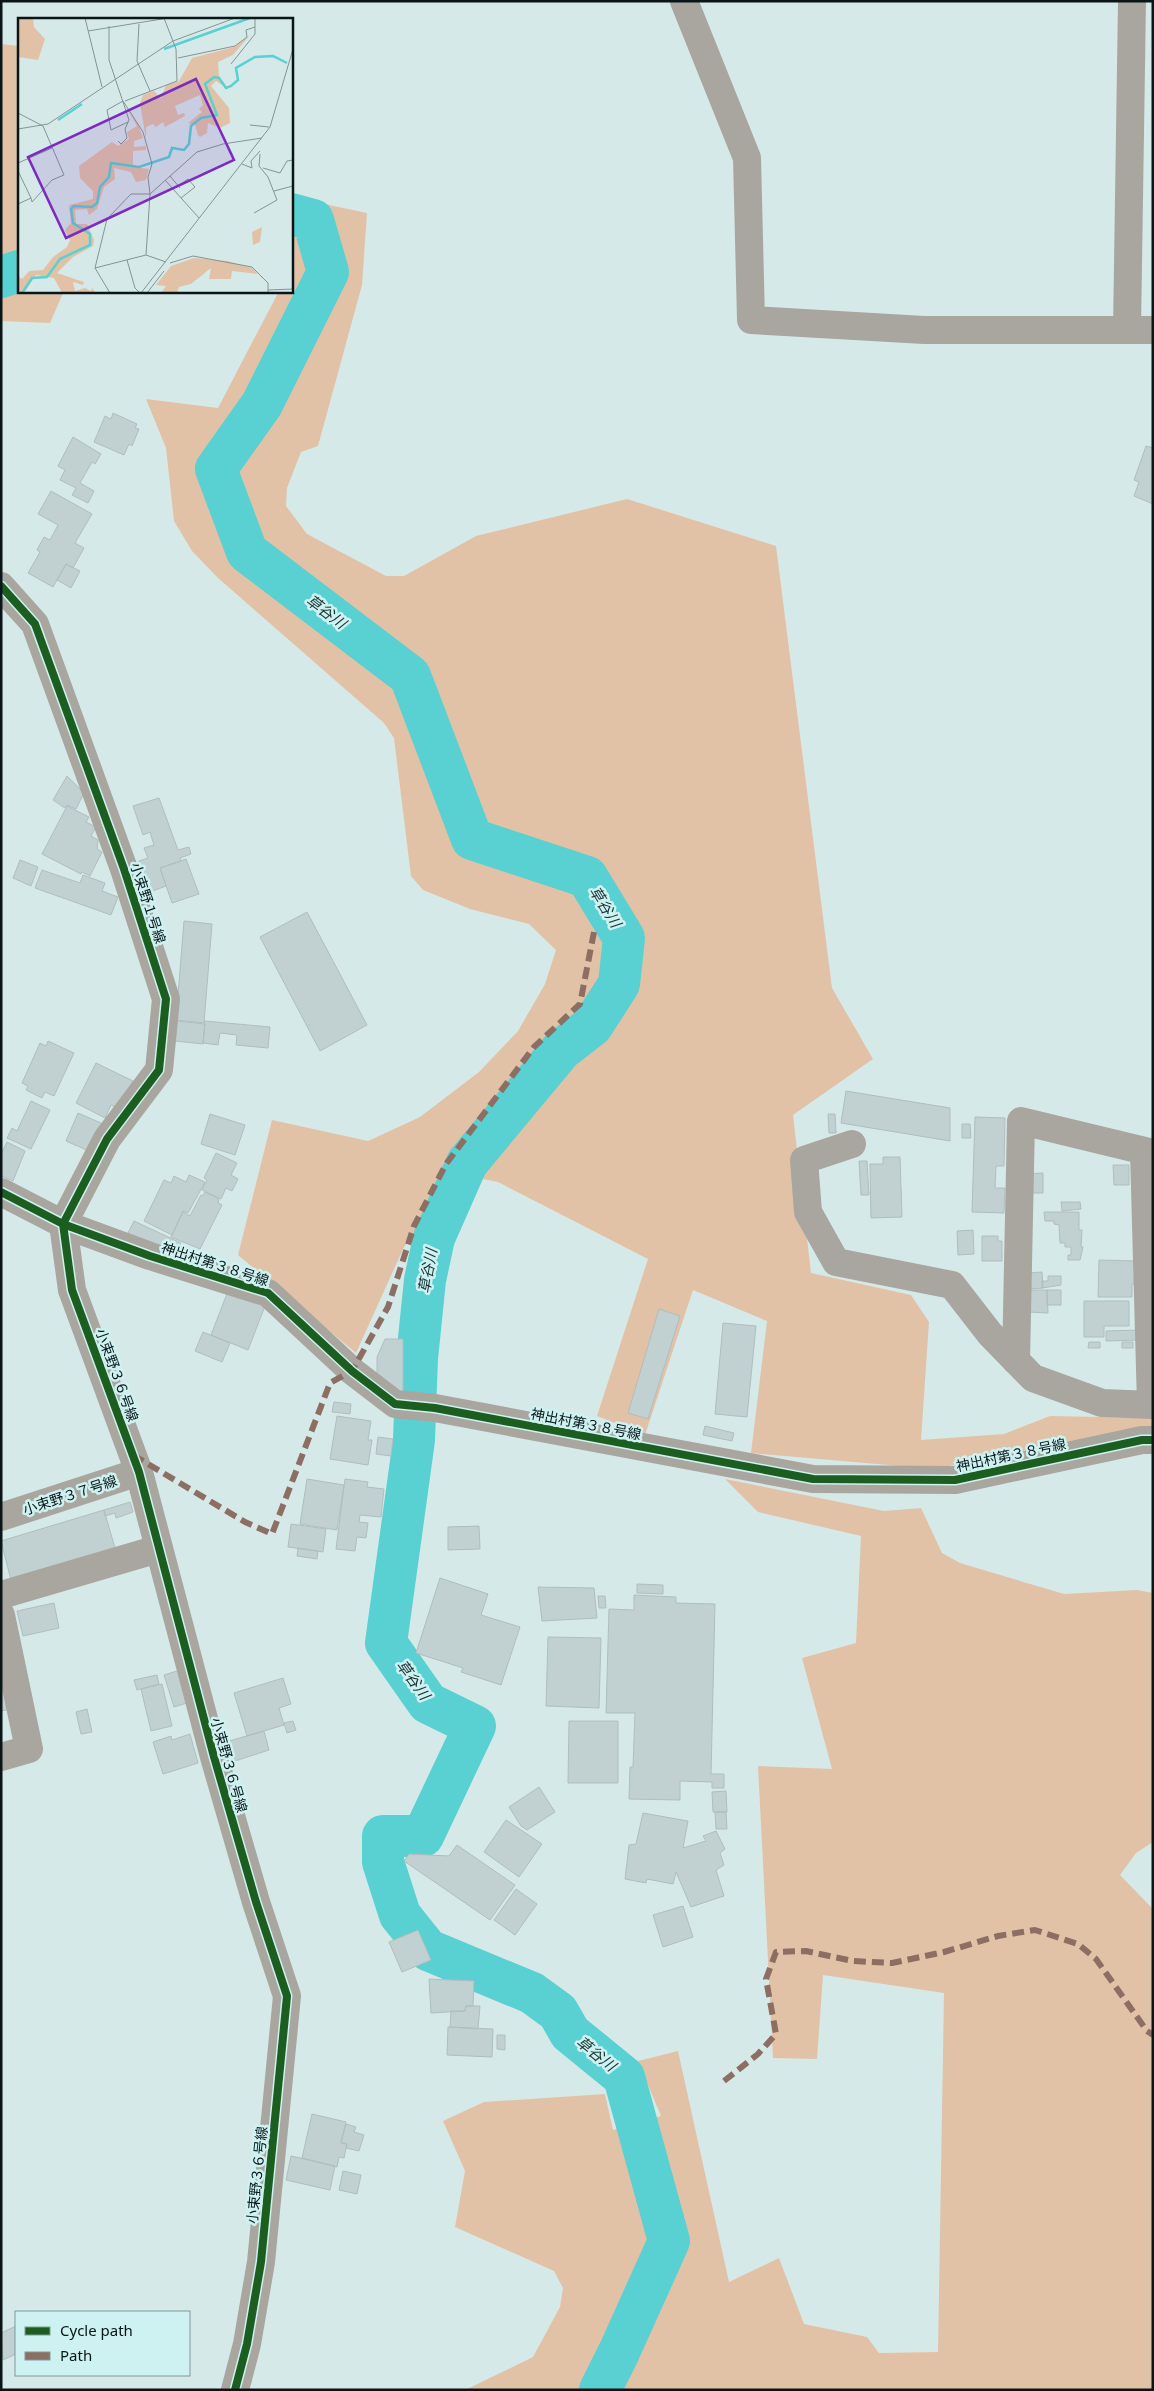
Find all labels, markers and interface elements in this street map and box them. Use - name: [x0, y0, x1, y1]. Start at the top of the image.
- inset map: [18, 18, 292, 292]
- water label: 草谷川: [303, 590, 352, 634]
- street label: 小束野１号線: [126, 860, 170, 946]
- water label: 草谷川: [585, 882, 627, 933]
- street label: 神出村第３８号線: [159, 1237, 271, 1290]
- water label: 草谷川: [413, 1245, 441, 1295]
- street label: 小束野３６号線: [92, 1326, 143, 1424]
- street label: 神出村第３８号線: [529, 1403, 643, 1444]
- street label: 神出村第３８号線: [954, 1434, 1068, 1475]
- street label: 小束野３７号線: [20, 1470, 119, 1519]
- water label: 草谷川: [392, 1655, 436, 1705]
- street label: 小束野３６号線: [207, 1715, 252, 1815]
- water label: 草谷川: [573, 2031, 622, 2076]
- street label: 小束野３６号線: [242, 2125, 271, 2225]
- legend: [15, 2311, 190, 2376]
- text: Cycle path: [60, 2320, 133, 2340]
- text: Path: [60, 2345, 92, 2365]

